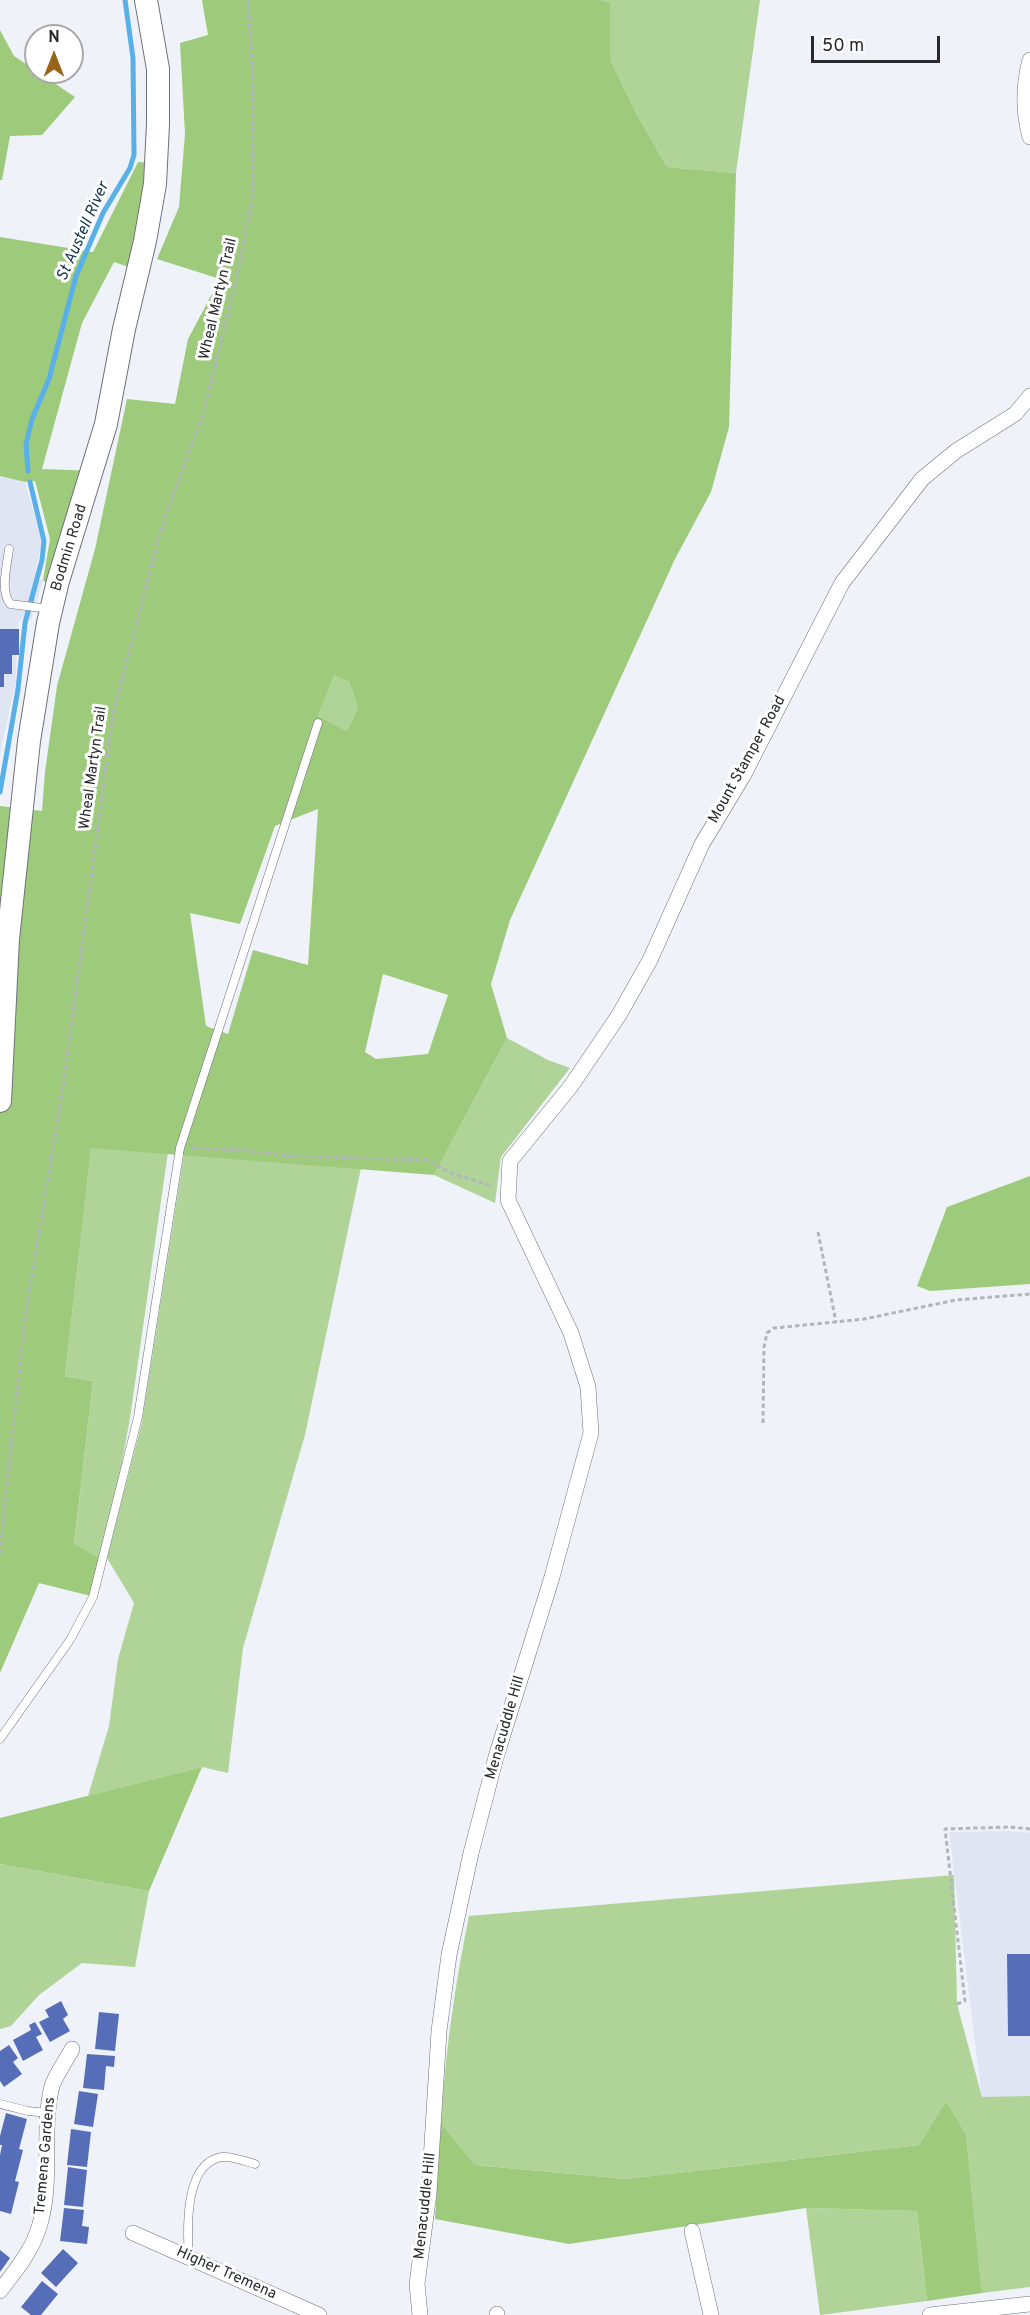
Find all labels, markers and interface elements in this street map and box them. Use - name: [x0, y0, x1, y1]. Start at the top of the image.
- north arrow: [24, 24, 84, 84]
- scale bar: [814, 24, 943, 62]
- text: N: [48, 28, 60, 48]
- text: 50 m: [822, 35, 864, 58]
- water label: St Austell River: [54, 180, 114, 284]
- street label: Wheal Martyn Trail: [196, 236, 242, 362]
- street label: Bodmin Road: [48, 502, 92, 594]
- street label: Mount Stamper Road: [706, 693, 790, 827]
- street label: Wheal Martyn Trail: [76, 705, 112, 831]
- street label: Menacuddle Hill: [483, 1674, 529, 1782]
- street label: Tremena Gardens: [32, 2096, 60, 2216]
- street label: Menacuddle Hill: [411, 2152, 441, 2260]
- street label: Higher Tremena: [173, 2244, 279, 2304]

